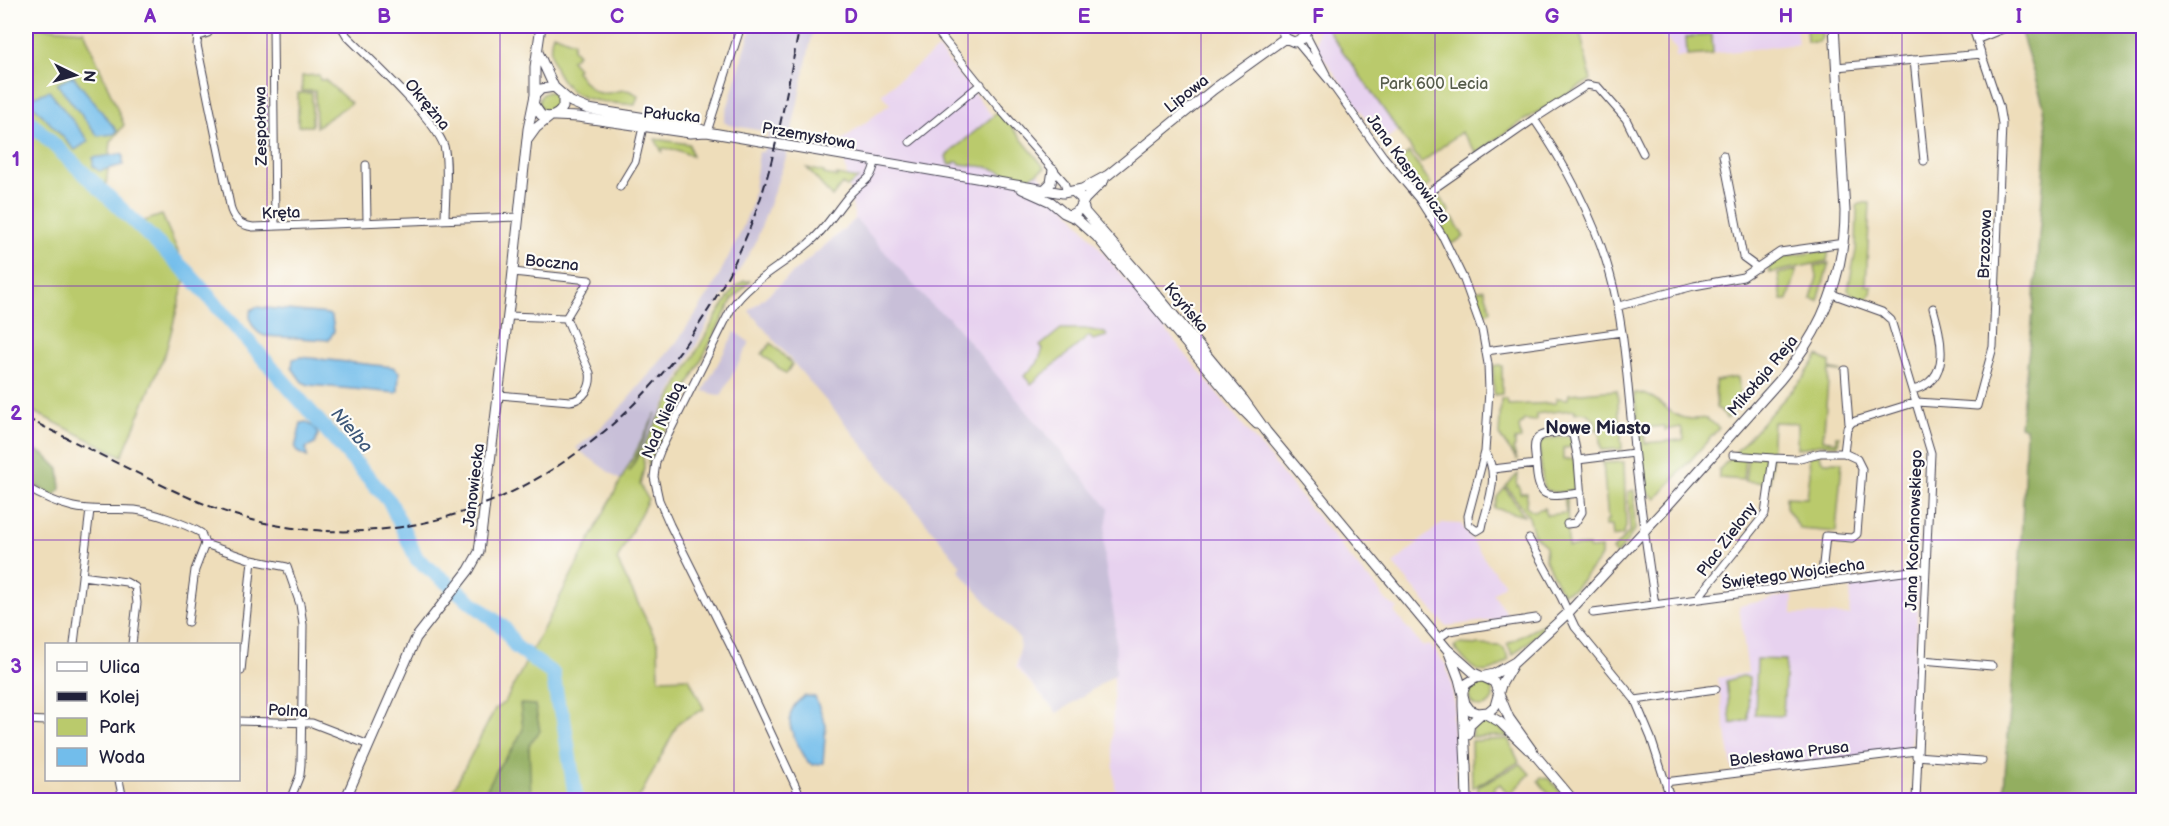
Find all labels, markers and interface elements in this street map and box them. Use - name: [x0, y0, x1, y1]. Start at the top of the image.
- text: A: [143, 5, 157, 29]
- text: B: [377, 5, 391, 29]
- text: C: [610, 5, 624, 29]
- text: D: [844, 5, 858, 29]
- text: E: [1078, 5, 1091, 29]
- text: F: [1312, 5, 1324, 29]
- text: G: [1545, 5, 1560, 29]
- text: H: [1779, 5, 1793, 29]
- text: I: [2016, 5, 2022, 29]
- north arrow: [45, 45, 105, 105]
- text: N: [78, 69, 98, 83]
- street label: Lipowa: [1161, 71, 1213, 117]
- park label: Park 600 Lecia: [1380, 75, 1488, 94]
- street label: Okrężna: [400, 76, 454, 134]
- street label: Zespołowa: [251, 86, 272, 167]
- street label: Pałucka: [642, 104, 701, 127]
- street label: Jana Kasprowicza: [1362, 111, 1454, 227]
- street label: Przemysłowa: [760, 119, 857, 154]
- text: 1: [12, 148, 20, 172]
- street label: Kręta: [261, 203, 301, 224]
- street label: Brzozowa: [1975, 209, 1996, 279]
- street label: Boczna: [524, 251, 580, 276]
- street label: Kcyńska: [1160, 279, 1212, 337]
- street label: Mikołaja Reja: [1724, 332, 1802, 420]
- street label: Nad Nielbą: [638, 379, 689, 462]
- text: 2: [10, 402, 22, 426]
- water label: Nielba: [327, 404, 377, 457]
- district label: Nowe Miasto: [1545, 418, 1651, 439]
- street label: Janowiecka: [460, 442, 489, 528]
- street label: Jana Kochanowskiego: [1902, 449, 1927, 611]
- street label: Plac Zielony: [1693, 499, 1762, 580]
- street label: Świętego Wojciecha: [1720, 553, 1866, 594]
- legend: [45, 643, 240, 781]
- text: 3: [10, 655, 22, 679]
- text: Ulica: [99, 657, 140, 678]
- text: Kolej: [99, 687, 139, 708]
- street label: Polna: [267, 701, 308, 722]
- text: Park: [99, 717, 135, 738]
- street label: Bolesława Prusa: [1728, 738, 1850, 771]
- text: Woda: [99, 747, 145, 768]

